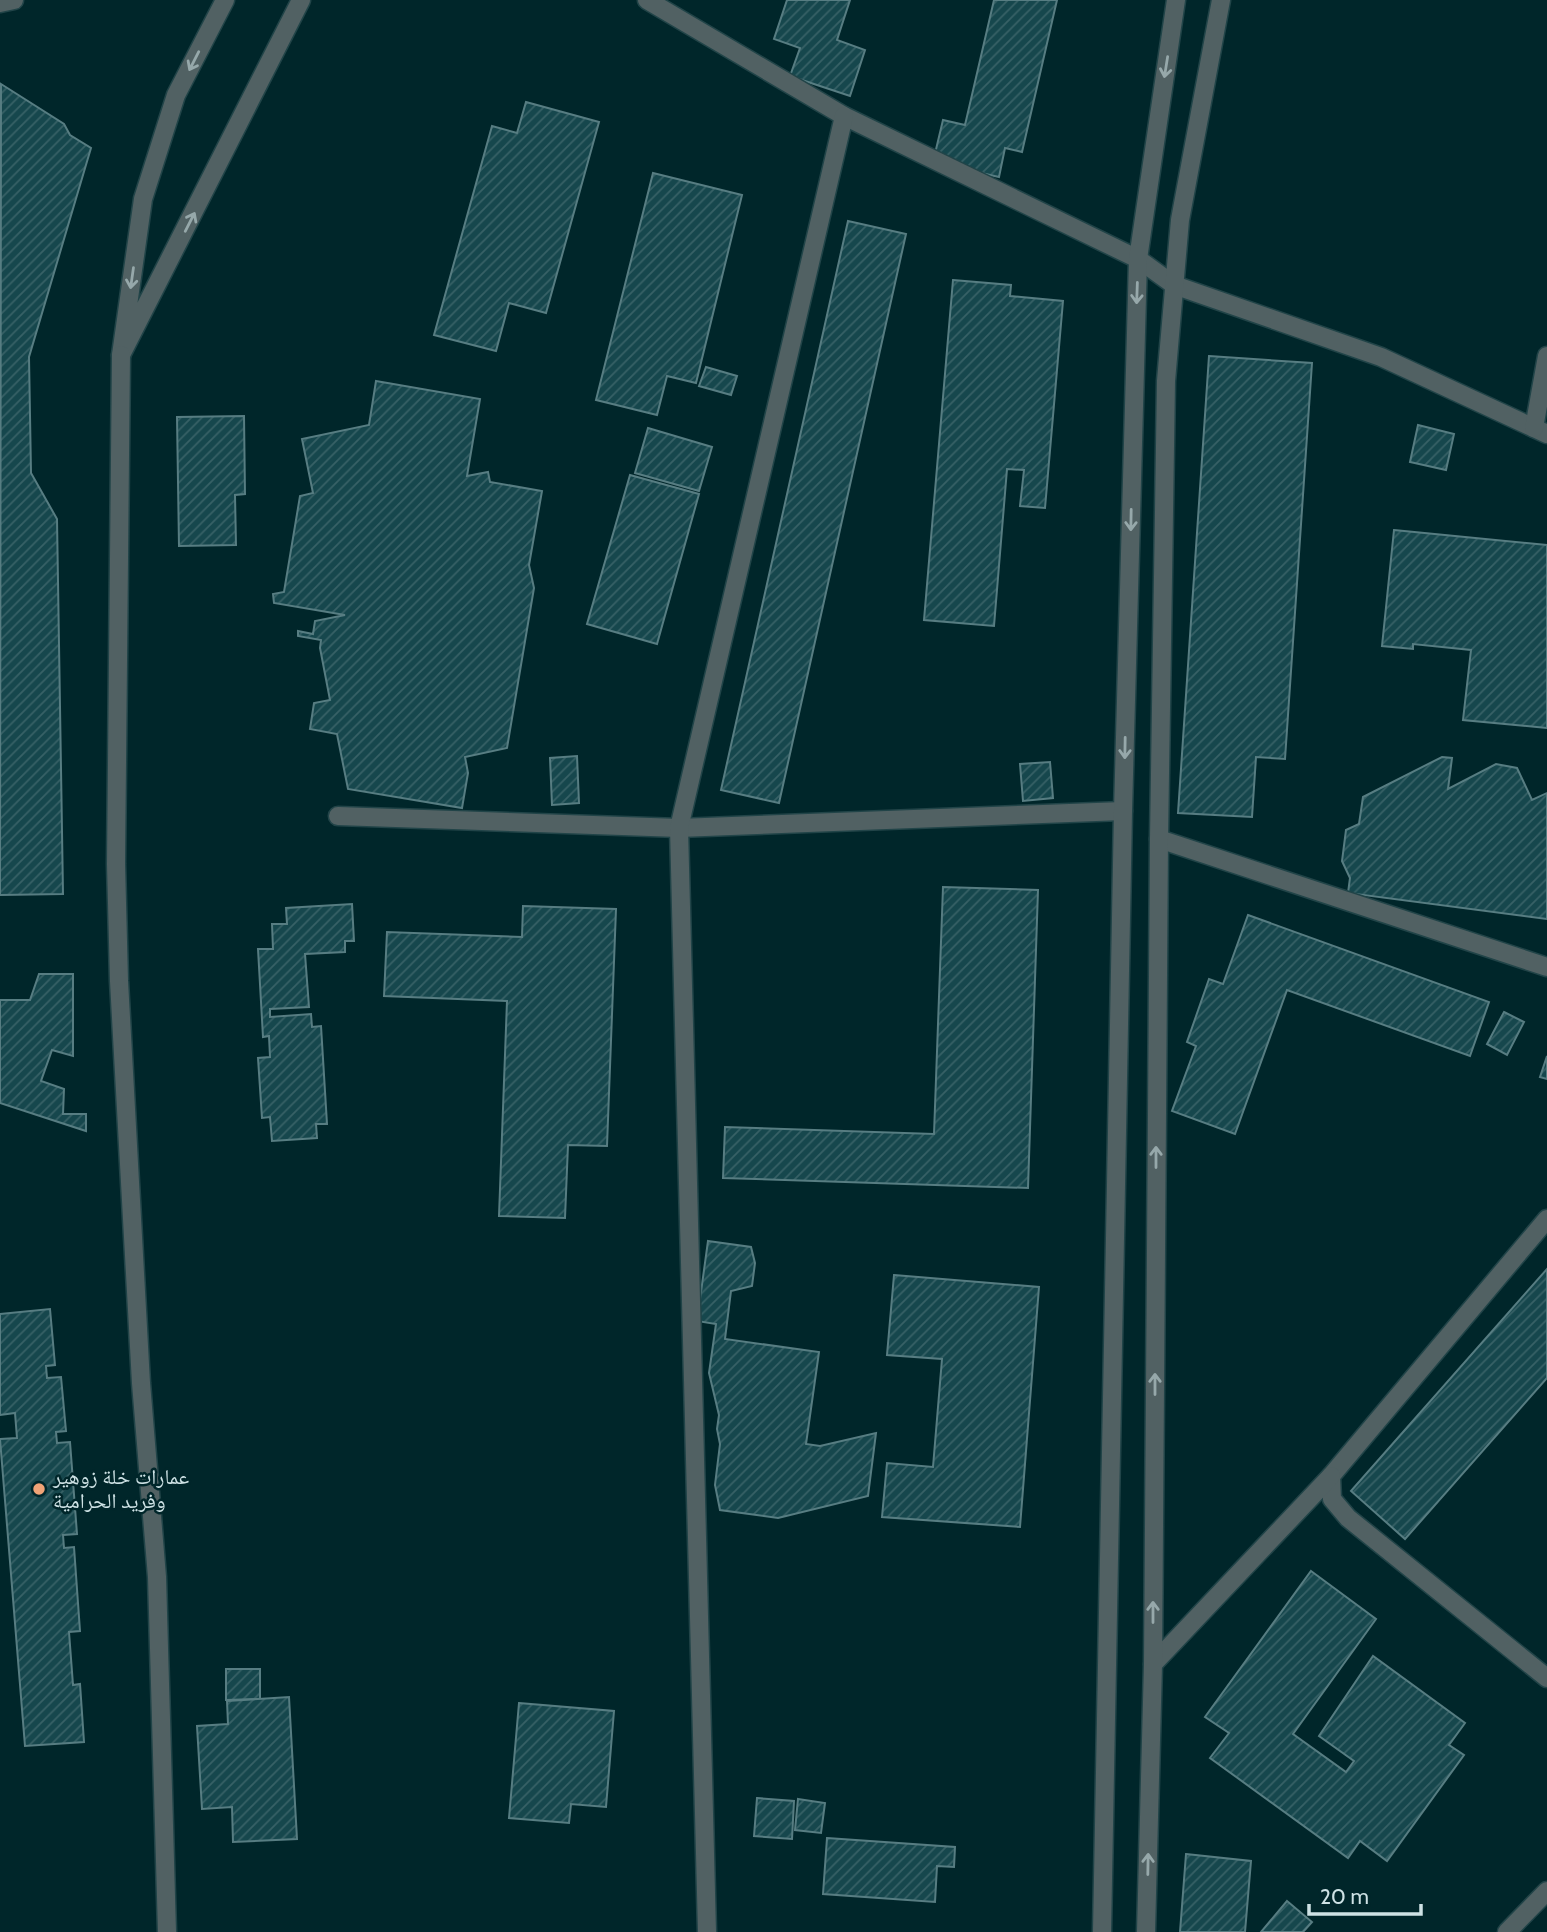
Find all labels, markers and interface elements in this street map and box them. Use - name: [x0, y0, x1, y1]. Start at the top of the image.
- one-way arrow: [187, 50, 200, 71]
- one-way arrow: [1159, 56, 1172, 78]
- one-way arrow: [184, 212, 198, 233]
- one-way arrow: [125, 266, 138, 289]
- one-way arrow: [1131, 281, 1144, 304]
- one-way arrow: [1124, 509, 1138, 532]
- one-way arrow: [1118, 736, 1132, 759]
- one-way arrow: [1150, 1146, 1163, 1169]
- one-way arrow: [1148, 1373, 1162, 1396]
- place label: عمارات خلة زوهير وفريد الحرامية: [52, 1464, 189, 1513]
- marker: عمارات خلة زوهير وفريد الحرامية: [31, 1481, 47, 1497]
- one-way arrow: [1147, 1601, 1160, 1624]
- one-way arrow: [1141, 1853, 1155, 1876]
- scale bar: [1309, 1872, 1421, 1916]
- text: 20 m: [1320, 1884, 1369, 1909]

